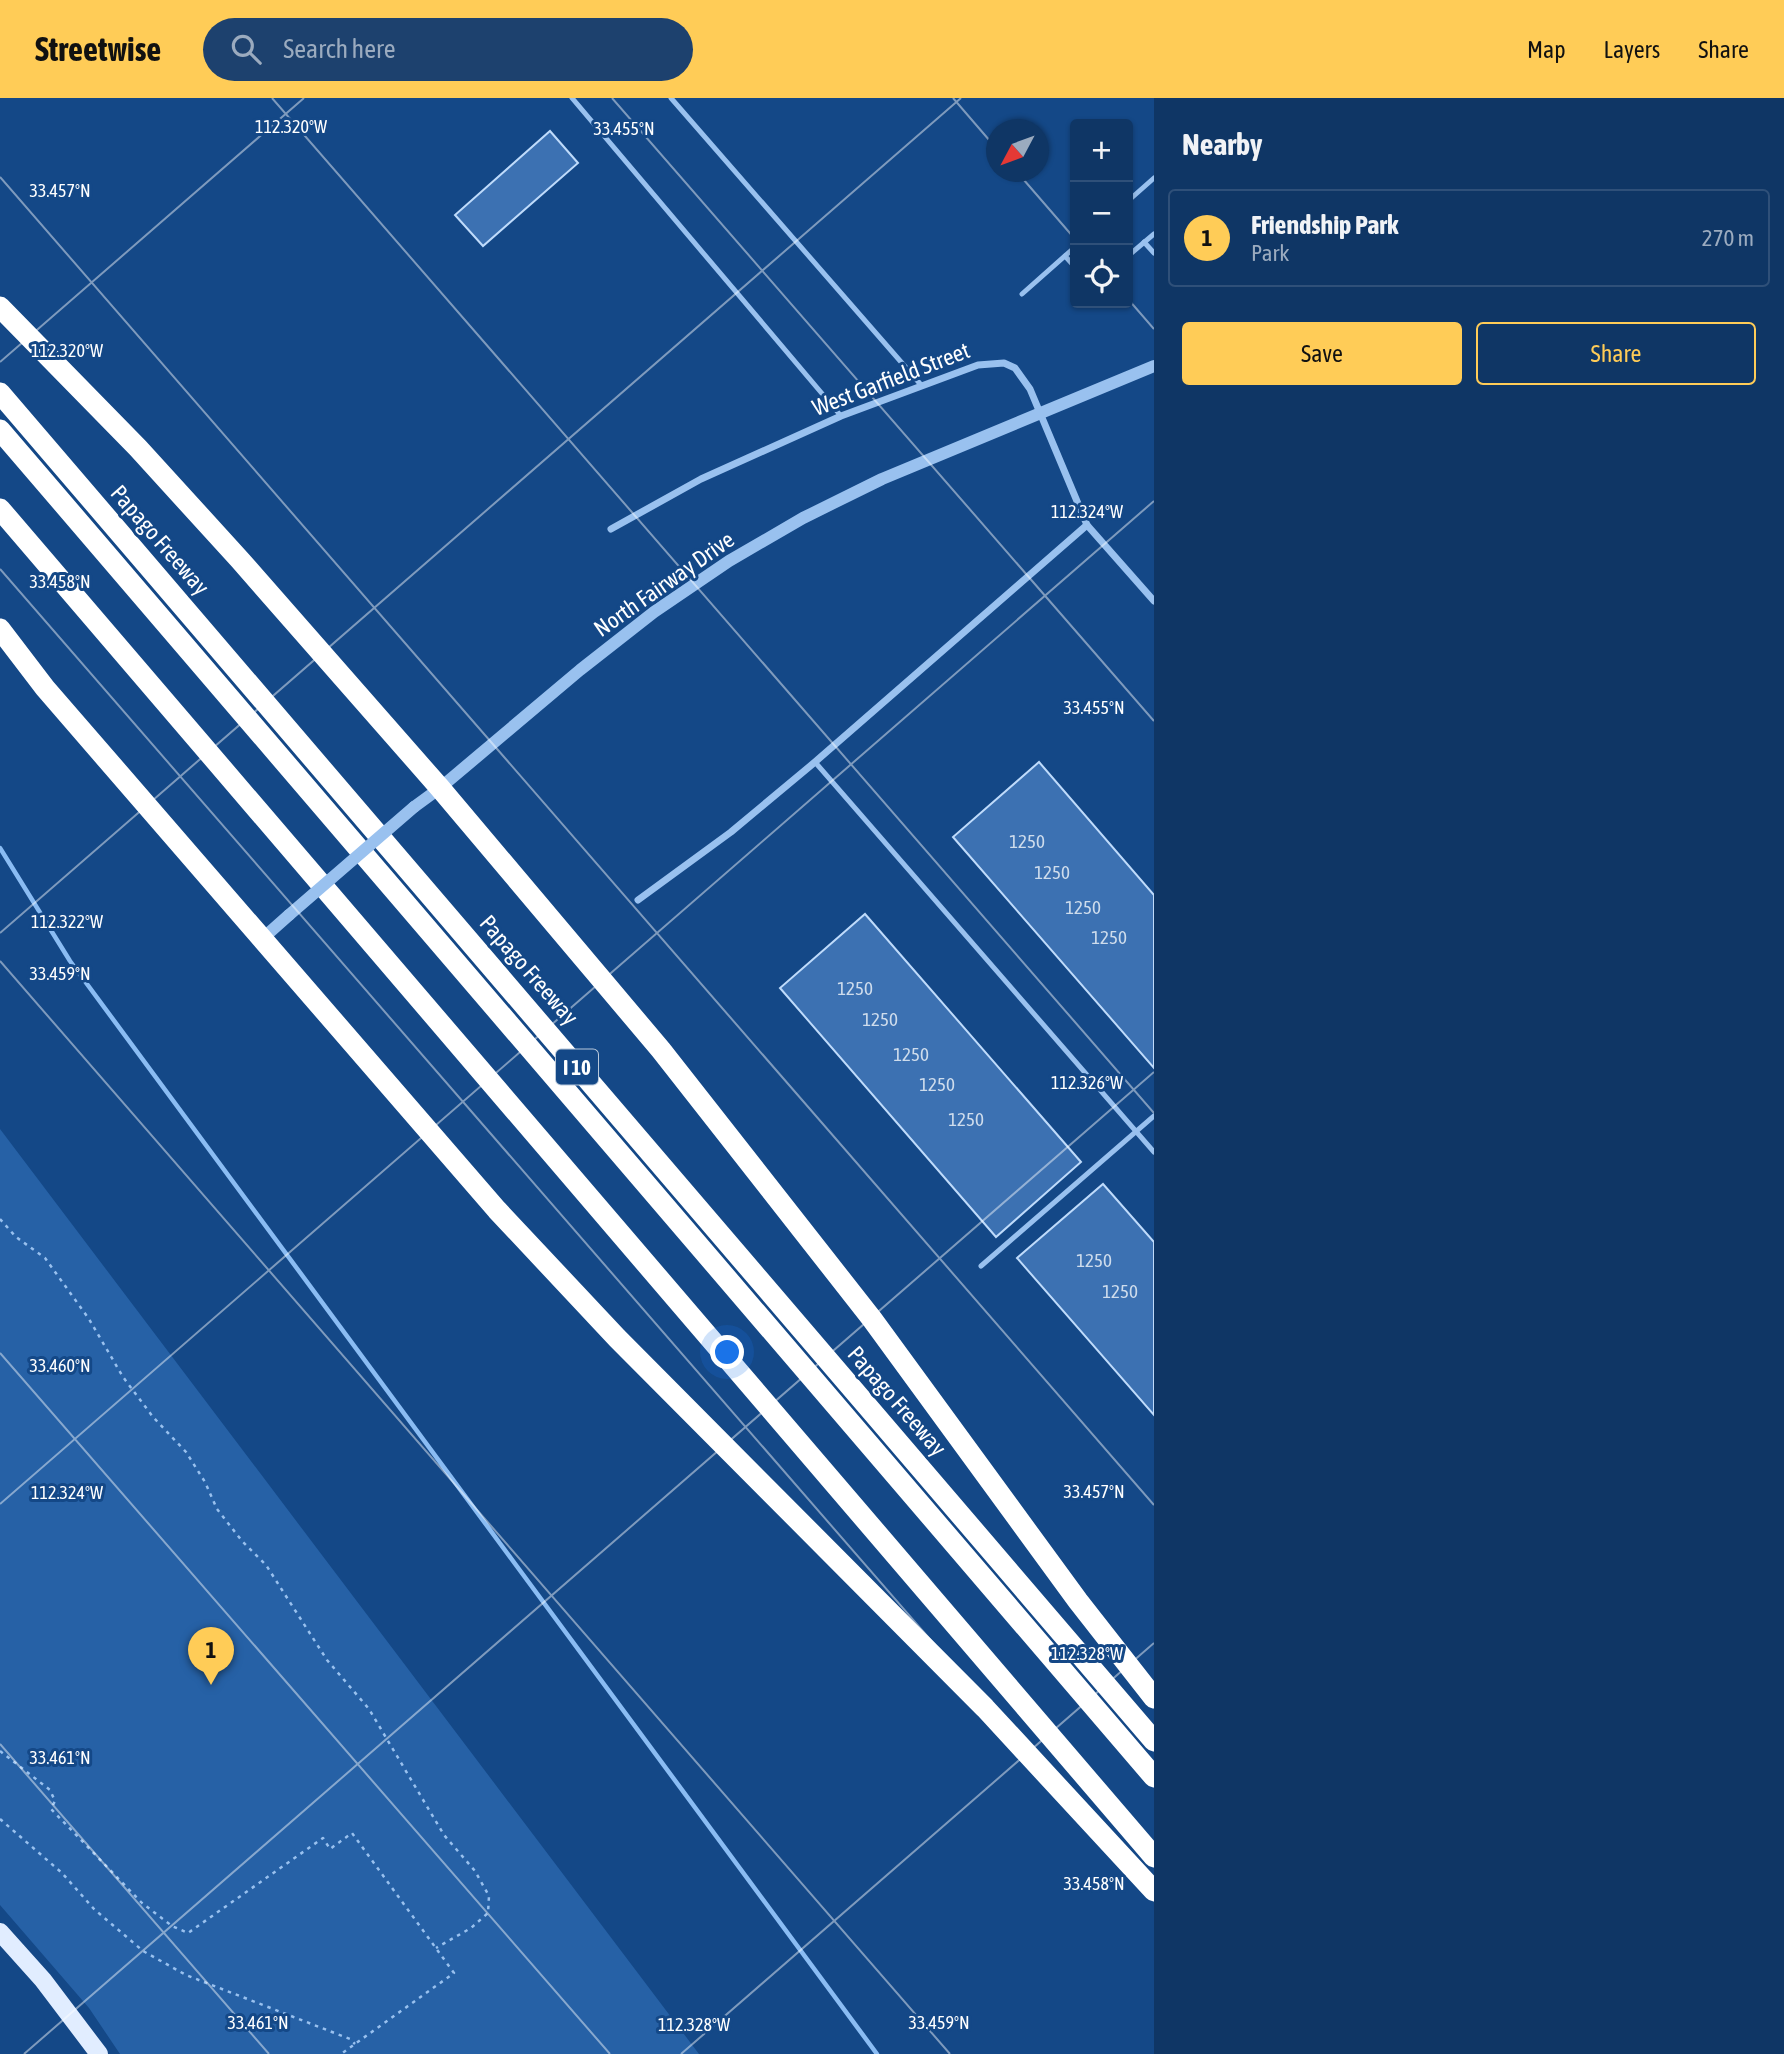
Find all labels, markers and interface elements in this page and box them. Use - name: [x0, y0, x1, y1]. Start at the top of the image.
- search box: [203, 18, 693, 81]
- text: Streetwise: [35, 30, 161, 68]
- icon: search: [227, 30, 265, 68]
- text: Search here: [283, 34, 396, 64]
- text: Map: [1527, 36, 1566, 63]
- text: Layers: [1604, 36, 1660, 63]
- text: Share: [1698, 36, 1749, 63]
- text: 112.320°W: [255, 116, 327, 137]
- text: 33.455°N: [593, 118, 655, 139]
- north arrow: [986, 119, 1049, 182]
- map controls: [1070, 119, 1133, 308]
- button: +: [1070, 119, 1133, 182]
- text: Nearby: [1182, 127, 1262, 161]
- text: 33.457°N: [29, 180, 91, 201]
- button: −: [1070, 182, 1133, 245]
- text: Friendship Park: [1251, 210, 1398, 240]
- text: 1: [1202, 225, 1212, 251]
- text: 270 m: [1702, 225, 1754, 251]
- text: Park: [1251, 240, 1289, 266]
- button: locate: [1070, 245, 1133, 308]
- button: Save: [1182, 322, 1462, 385]
- button: Share: [1476, 322, 1756, 385]
- street label: West Garfield Street: [809, 337, 973, 421]
- text: 112.320°W: [31, 340, 103, 361]
- street label: Papago Freeway: [105, 480, 215, 600]
- text: 112.324°W: [1051, 501, 1123, 522]
- street label: North Fairway Drive: [589, 526, 739, 642]
- text: 33.458°N: [29, 571, 91, 592]
- text: 33.455°N: [1063, 697, 1125, 718]
- house number: 1250: [1009, 830, 1045, 852]
- house number: 1250: [1034, 861, 1070, 883]
- house number: 1250: [1065, 896, 1101, 918]
- street label: Papago Freeway: [474, 910, 584, 1030]
- text: 112.322°W: [31, 911, 103, 932]
- house number: 1250: [1091, 926, 1127, 948]
- text: 33.459°N: [29, 963, 91, 984]
- house number: 1250: [837, 977, 873, 999]
- house number: 1250: [862, 1008, 898, 1030]
- house number: 1250: [893, 1043, 929, 1065]
- road number: I 10: [556, 1049, 598, 1084]
- text: 112.326°W: [1051, 1072, 1123, 1093]
- house number: 1250: [919, 1073, 955, 1095]
- house number: 1250: [948, 1108, 984, 1130]
- house number: 1250: [1076, 1249, 1112, 1271]
- house number: 1250: [1102, 1280, 1138, 1302]
- your location: [710, 1335, 744, 1369]
- street label: Papago Freeway: [842, 1341, 952, 1461]
- text: 33.460°N: [29, 1355, 91, 1376]
- text: 33.457°N: [1063, 1481, 1125, 1502]
- text: 112.324°W: [31, 1482, 103, 1503]
- pin: 1: [188, 1627, 234, 1685]
- text: 112.328°W: [1051, 1643, 1123, 1664]
- text: 33.461°N: [29, 1747, 91, 1768]
- text: 33.458°N: [1063, 1873, 1125, 1894]
- text: 33.461°N: [227, 2012, 289, 2033]
- text: 33.459°N: [908, 2012, 970, 2033]
- text: 112.328°W: [658, 2014, 730, 2035]

